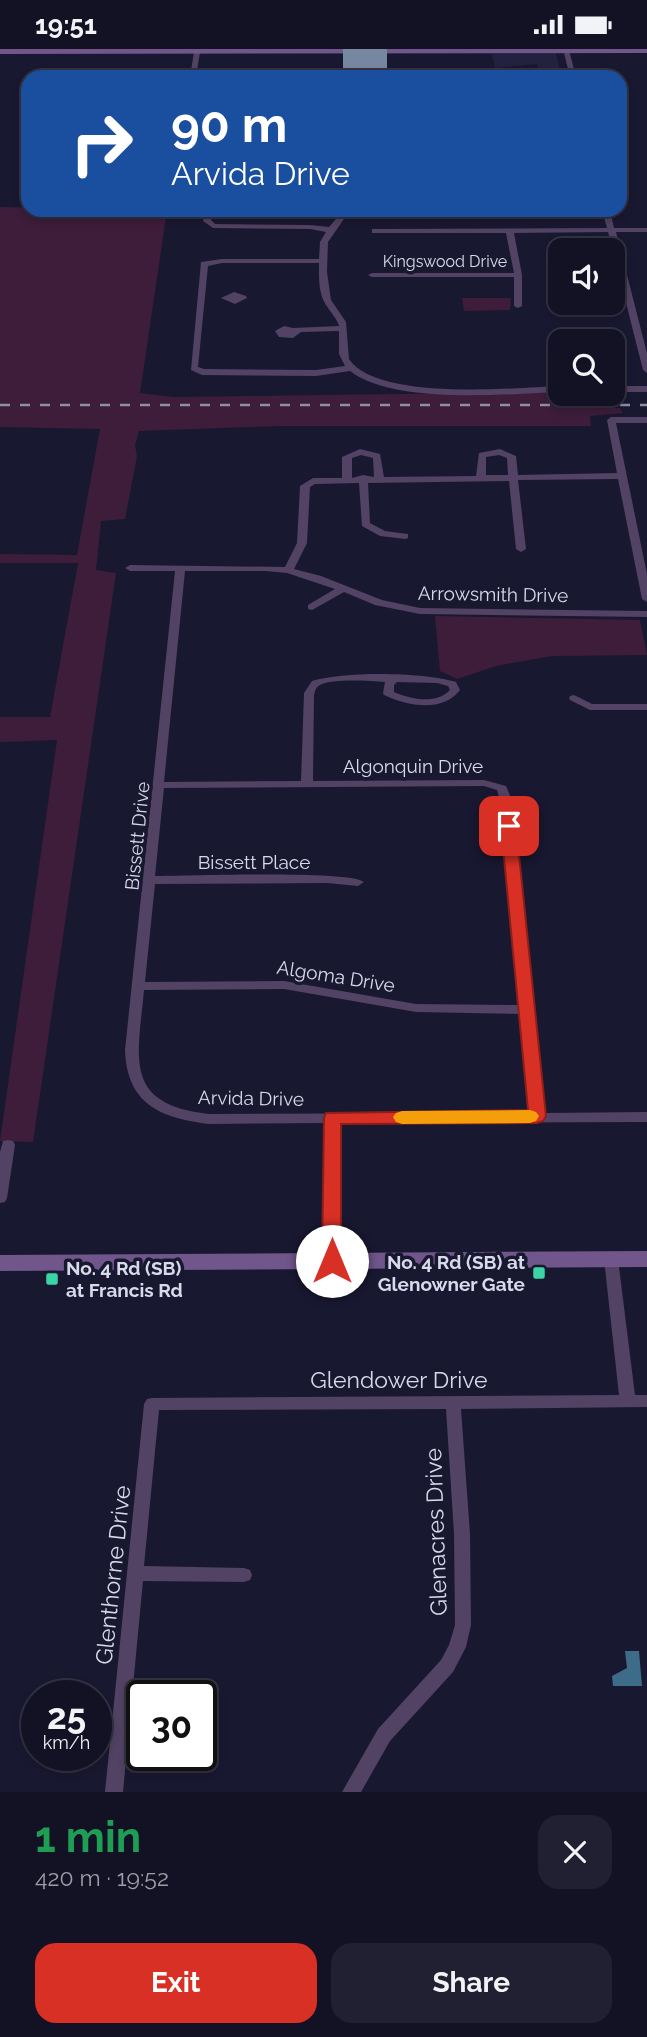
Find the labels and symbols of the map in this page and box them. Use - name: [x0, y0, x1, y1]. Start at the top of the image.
- street label: Kingswood Drive: [383, 252, 507, 271]
- street label: Arrowsmith Drive: [418, 582, 568, 606]
- street label: Algonquin Drive: [343, 755, 483, 777]
- street label: Bissett Drive: [120, 781, 154, 891]
- pin: [479, 796, 539, 856]
- street label: Bissett Place: [198, 851, 310, 873]
- street label: Algoma Drive: [275, 956, 397, 996]
- street label: Arvida Drive: [198, 1086, 304, 1110]
- position arrow: [295, 1224, 369, 1298]
- place label: No. 4 Rd (SB) at Glenowner Gate: [378, 1251, 526, 1295]
- place label: No. 4 Rd (SB) at Francis Rd: [66, 1257, 183, 1301]
- marker: No. 4 Rd (SB) at Glenowner Gate: [531, 1265, 547, 1281]
- marker: No. 4 Rd (SB) at Francis Rd: [44, 1271, 60, 1287]
- street label: Glendower Drive: [310, 1366, 488, 1393]
- street label: Glenacres Drive: [419, 1448, 452, 1616]
- street label: Glenthorne Drive: [90, 1484, 135, 1666]
- speed limit sign: 30: [126, 1680, 217, 1771]

